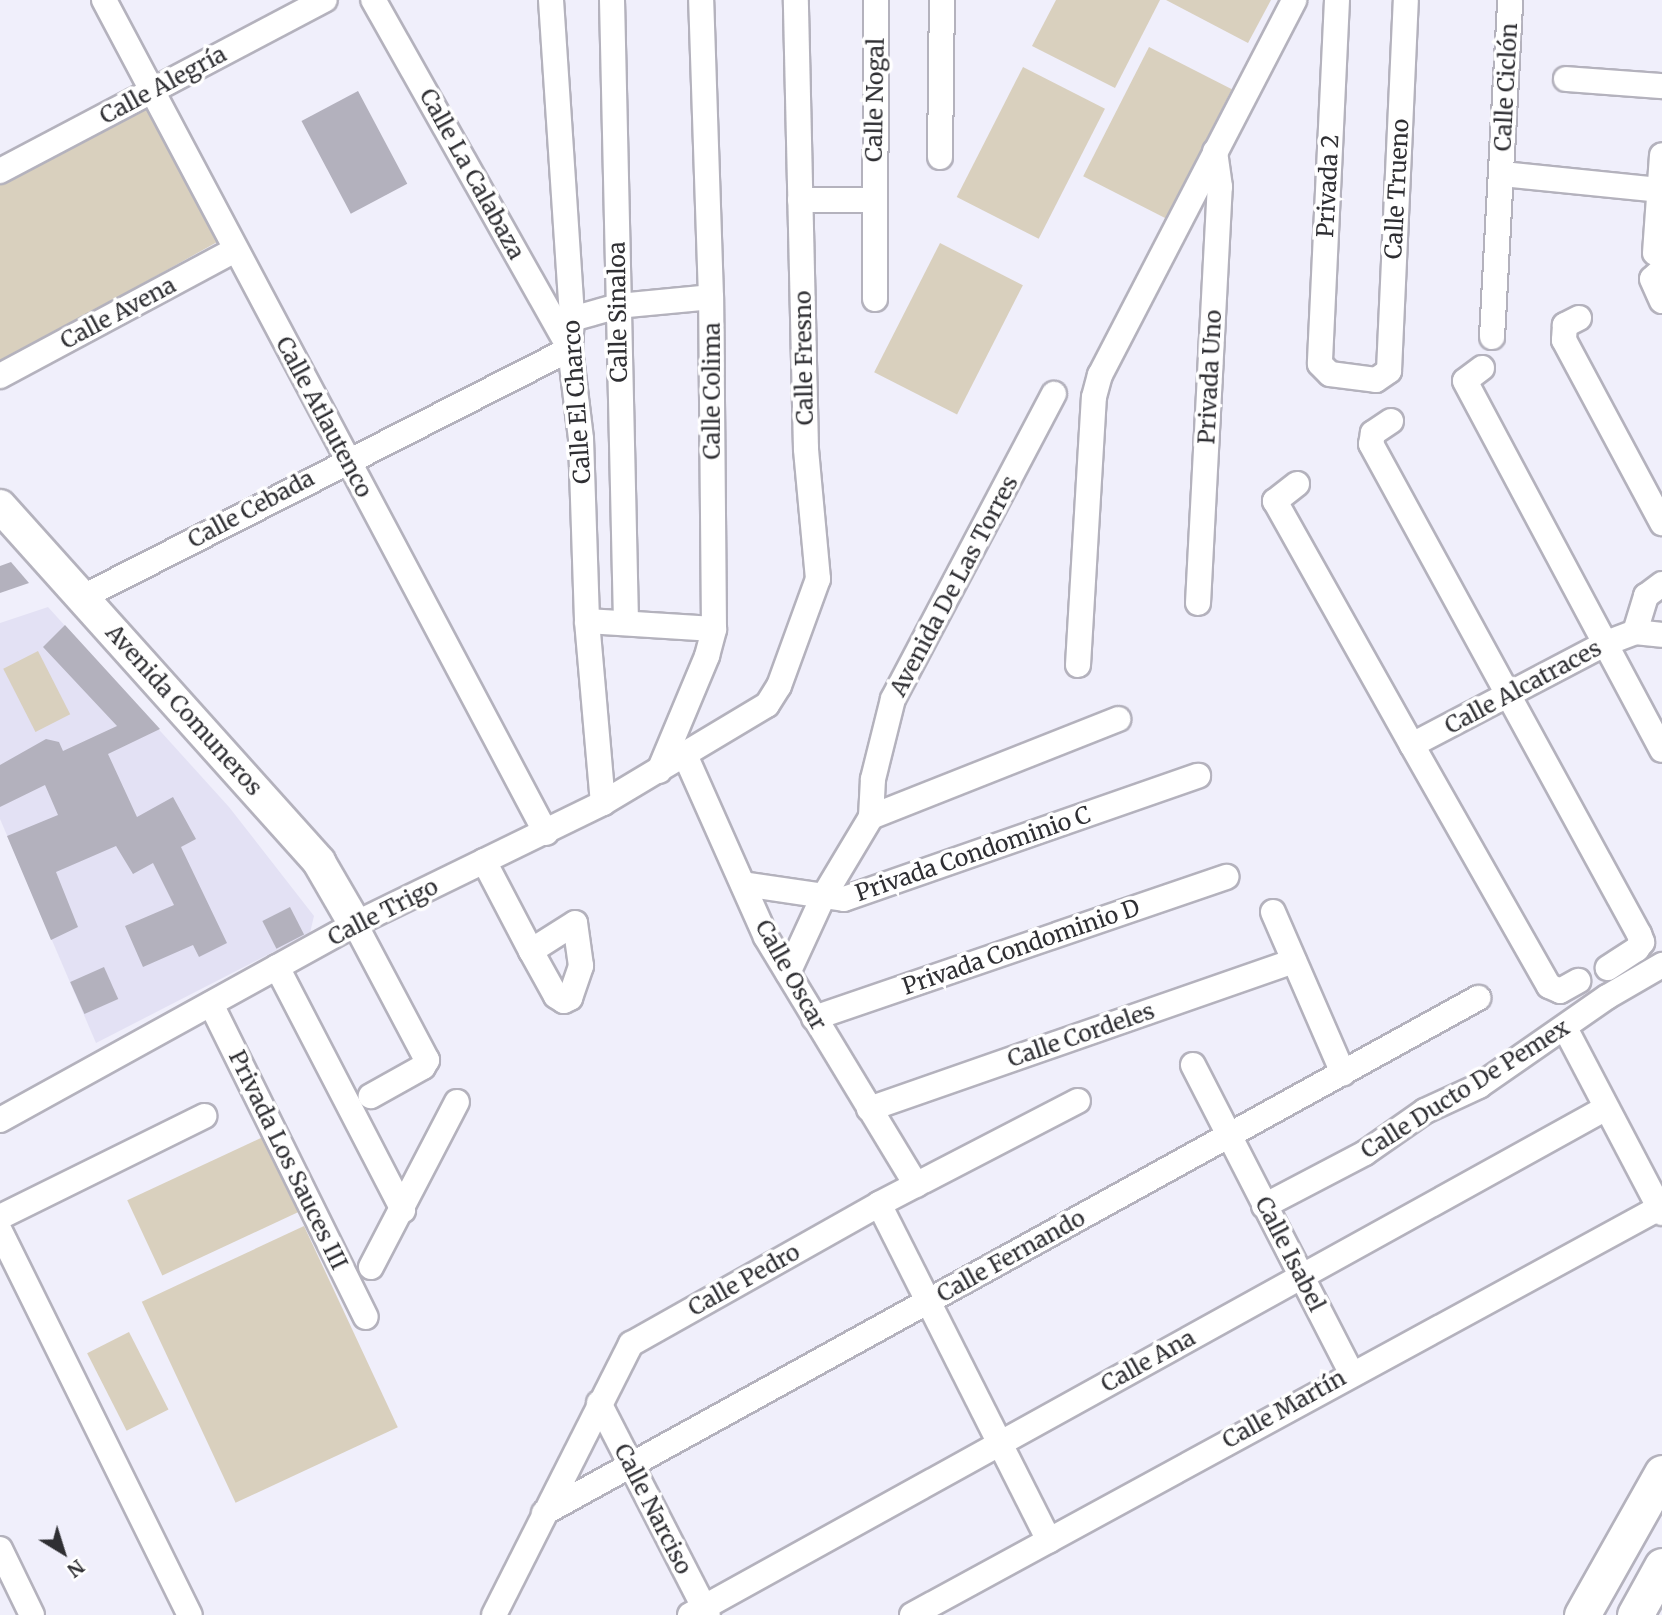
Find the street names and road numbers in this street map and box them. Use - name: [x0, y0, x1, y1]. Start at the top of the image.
- street label: Calle Ciclón: [1489, 22, 1523, 152]
- street label: Calle Nogal: [860, 38, 890, 162]
- street label: Calle Alegría: [95, 40, 231, 130]
- street label: Calle La Calabaza: [414, 84, 530, 264]
- street label: Calle Trueno: [1380, 118, 1414, 260]
- street label: Privada 2: [1312, 134, 1344, 238]
- street label: Calle Sinaloa: [603, 241, 633, 383]
- street label: Calle Avena: [56, 271, 180, 355]
- street label: Calle Fresno: [789, 290, 819, 426]
- street label: Privada Uno: [1193, 309, 1227, 445]
- street label: Calle El Charco: [558, 319, 596, 485]
- street label: Calle Colima: [698, 322, 726, 460]
- street label: Calle Atlautenco: [270, 332, 378, 502]
- street label: Calle Cebada: [183, 464, 319, 554]
- street label: Avenida De Las Torres: [884, 471, 1024, 701]
- street label: Avenida Comuneros: [100, 619, 268, 801]
- street label: Calle Alcatraces: [1440, 634, 1606, 740]
- street label: Privada Condominio C: [852, 801, 1094, 907]
- street label: Calle Trigo: [323, 872, 443, 952]
- street label: Privada Condominio D: [899, 893, 1143, 1001]
- street label: Calle Oscar: [749, 915, 833, 1035]
- street label: Calle Cordeles: [1004, 997, 1158, 1073]
- street label: Calle Ducto De Pemex: [1356, 1014, 1574, 1164]
- street label: Privada Los Sauces III: [223, 1046, 353, 1274]
- street label: Calle Isabel: [1249, 1192, 1331, 1316]
- street label: Calle Fernando: [932, 1204, 1090, 1308]
- street label: Calle Pedro: [683, 1238, 805, 1322]
- street label: Calle Ana: [1096, 1324, 1200, 1398]
- street label: Calle Martín: [1218, 1364, 1350, 1454]
- street label: Calle Narciso: [608, 1439, 698, 1579]

